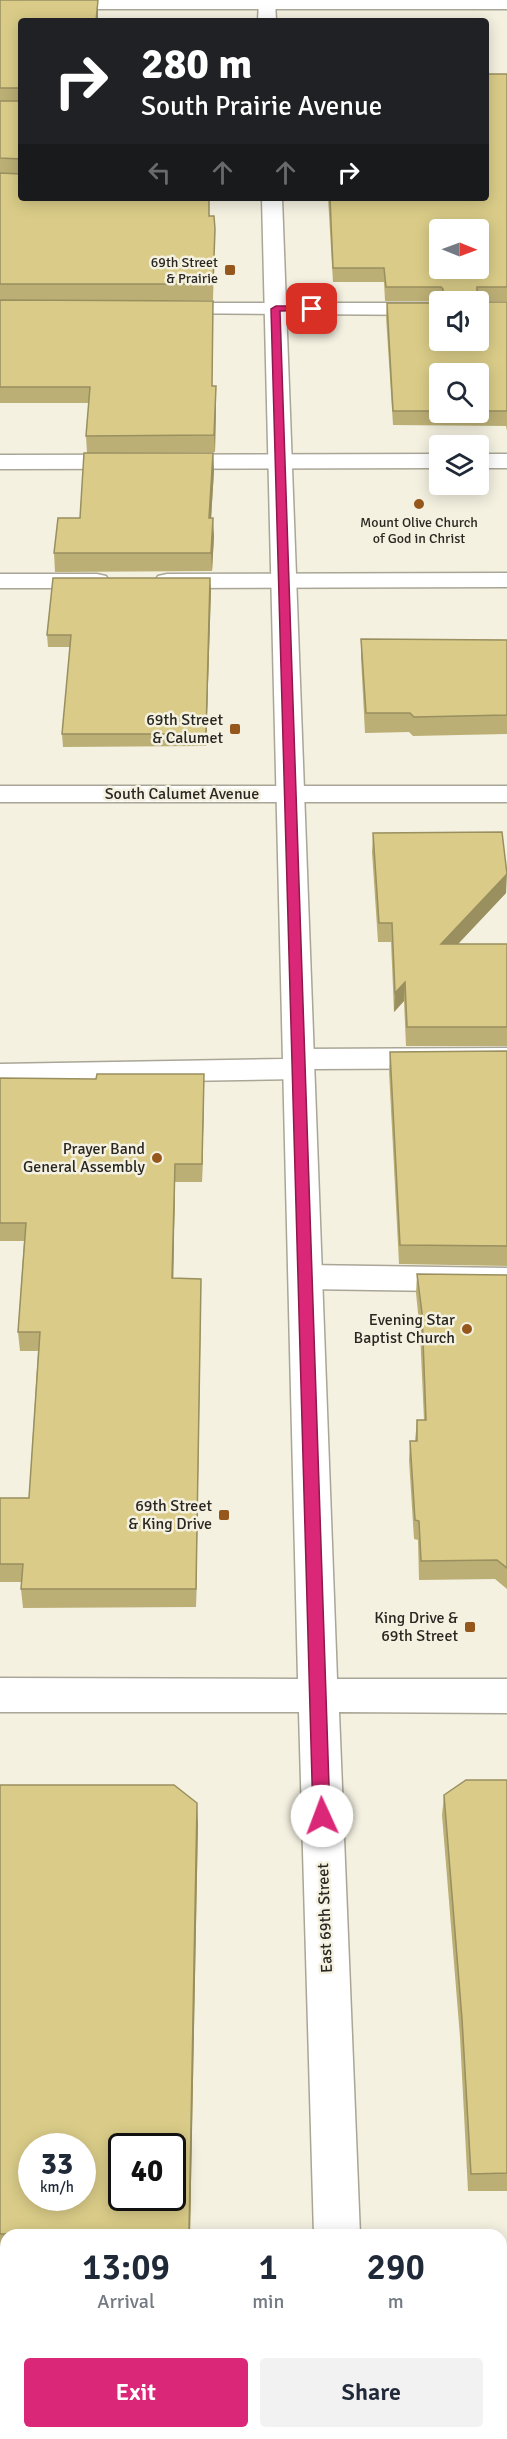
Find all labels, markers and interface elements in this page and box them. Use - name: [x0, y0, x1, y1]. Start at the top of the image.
- text: 280 m: [141, 39, 252, 90]
- icon: right: [42, 42, 120, 120]
- text: South Prairie Avenue: [141, 90, 382, 123]
- icon: left: [143, 156, 176, 189]
- icon: ahead: [206, 156, 239, 189]
- icon: ahead: [269, 156, 302, 189]
- icon: right: [332, 156, 365, 189]
- north arrow: [429, 219, 489, 279]
- map controls: [429, 219, 489, 495]
- place label: 69th Street & Prairie: [151, 254, 218, 287]
- marker: 69th Street & Prairie: [223, 263, 237, 277]
- pin: [286, 283, 337, 334]
- button: sound: [429, 291, 489, 351]
- icon: arrive: [295, 292, 328, 325]
- button: search: [429, 363, 489, 423]
- button: layers: [429, 435, 489, 495]
- marker: Mount Olive Church of God in Christ: [412, 497, 426, 511]
- place label: Mount Olive Church of God in Christ: [360, 514, 478, 547]
- place label: 69th Street & Calumet: [146, 710, 223, 748]
- marker: 69th Street & Calumet: [228, 722, 242, 736]
- street label: South Calumet Avenue: [105, 784, 259, 804]
- place label: Prayer Band General Assembly: [23, 1139, 146, 1177]
- marker: Prayer Band General Assembly: [150, 1151, 164, 1165]
- place label: Evening Star Baptist Church: [354, 1310, 455, 1348]
- marker: Evening Star Baptist Church: [460, 1322, 474, 1336]
- place label: 69th Street & King Drive: [128, 1496, 212, 1534]
- marker: 69th Street & King Drive: [217, 1508, 231, 1522]
- place label: King Drive & 69th Street: [374, 1608, 458, 1646]
- marker: King Drive & 69th Street: [463, 1620, 477, 1634]
- position arrow: [290, 1784, 354, 1848]
- street label: East 69th Street: [313, 1862, 337, 1973]
- speed limit sign: 40: [108, 2133, 186, 2211]
- text: 33: [41, 2146, 73, 2183]
- text: km/h: [40, 2178, 74, 2196]
- text: 13:09: [82, 2245, 170, 2290]
- text: 1: [259, 2245, 278, 2290]
- text: 290: [367, 2245, 425, 2290]
- text: Arrival: [97, 2289, 155, 2314]
- text: min: [252, 2289, 284, 2314]
- text: m: [388, 2289, 404, 2314]
- button: Exit: [24, 2358, 248, 2427]
- button: Share: [260, 2358, 483, 2427]

